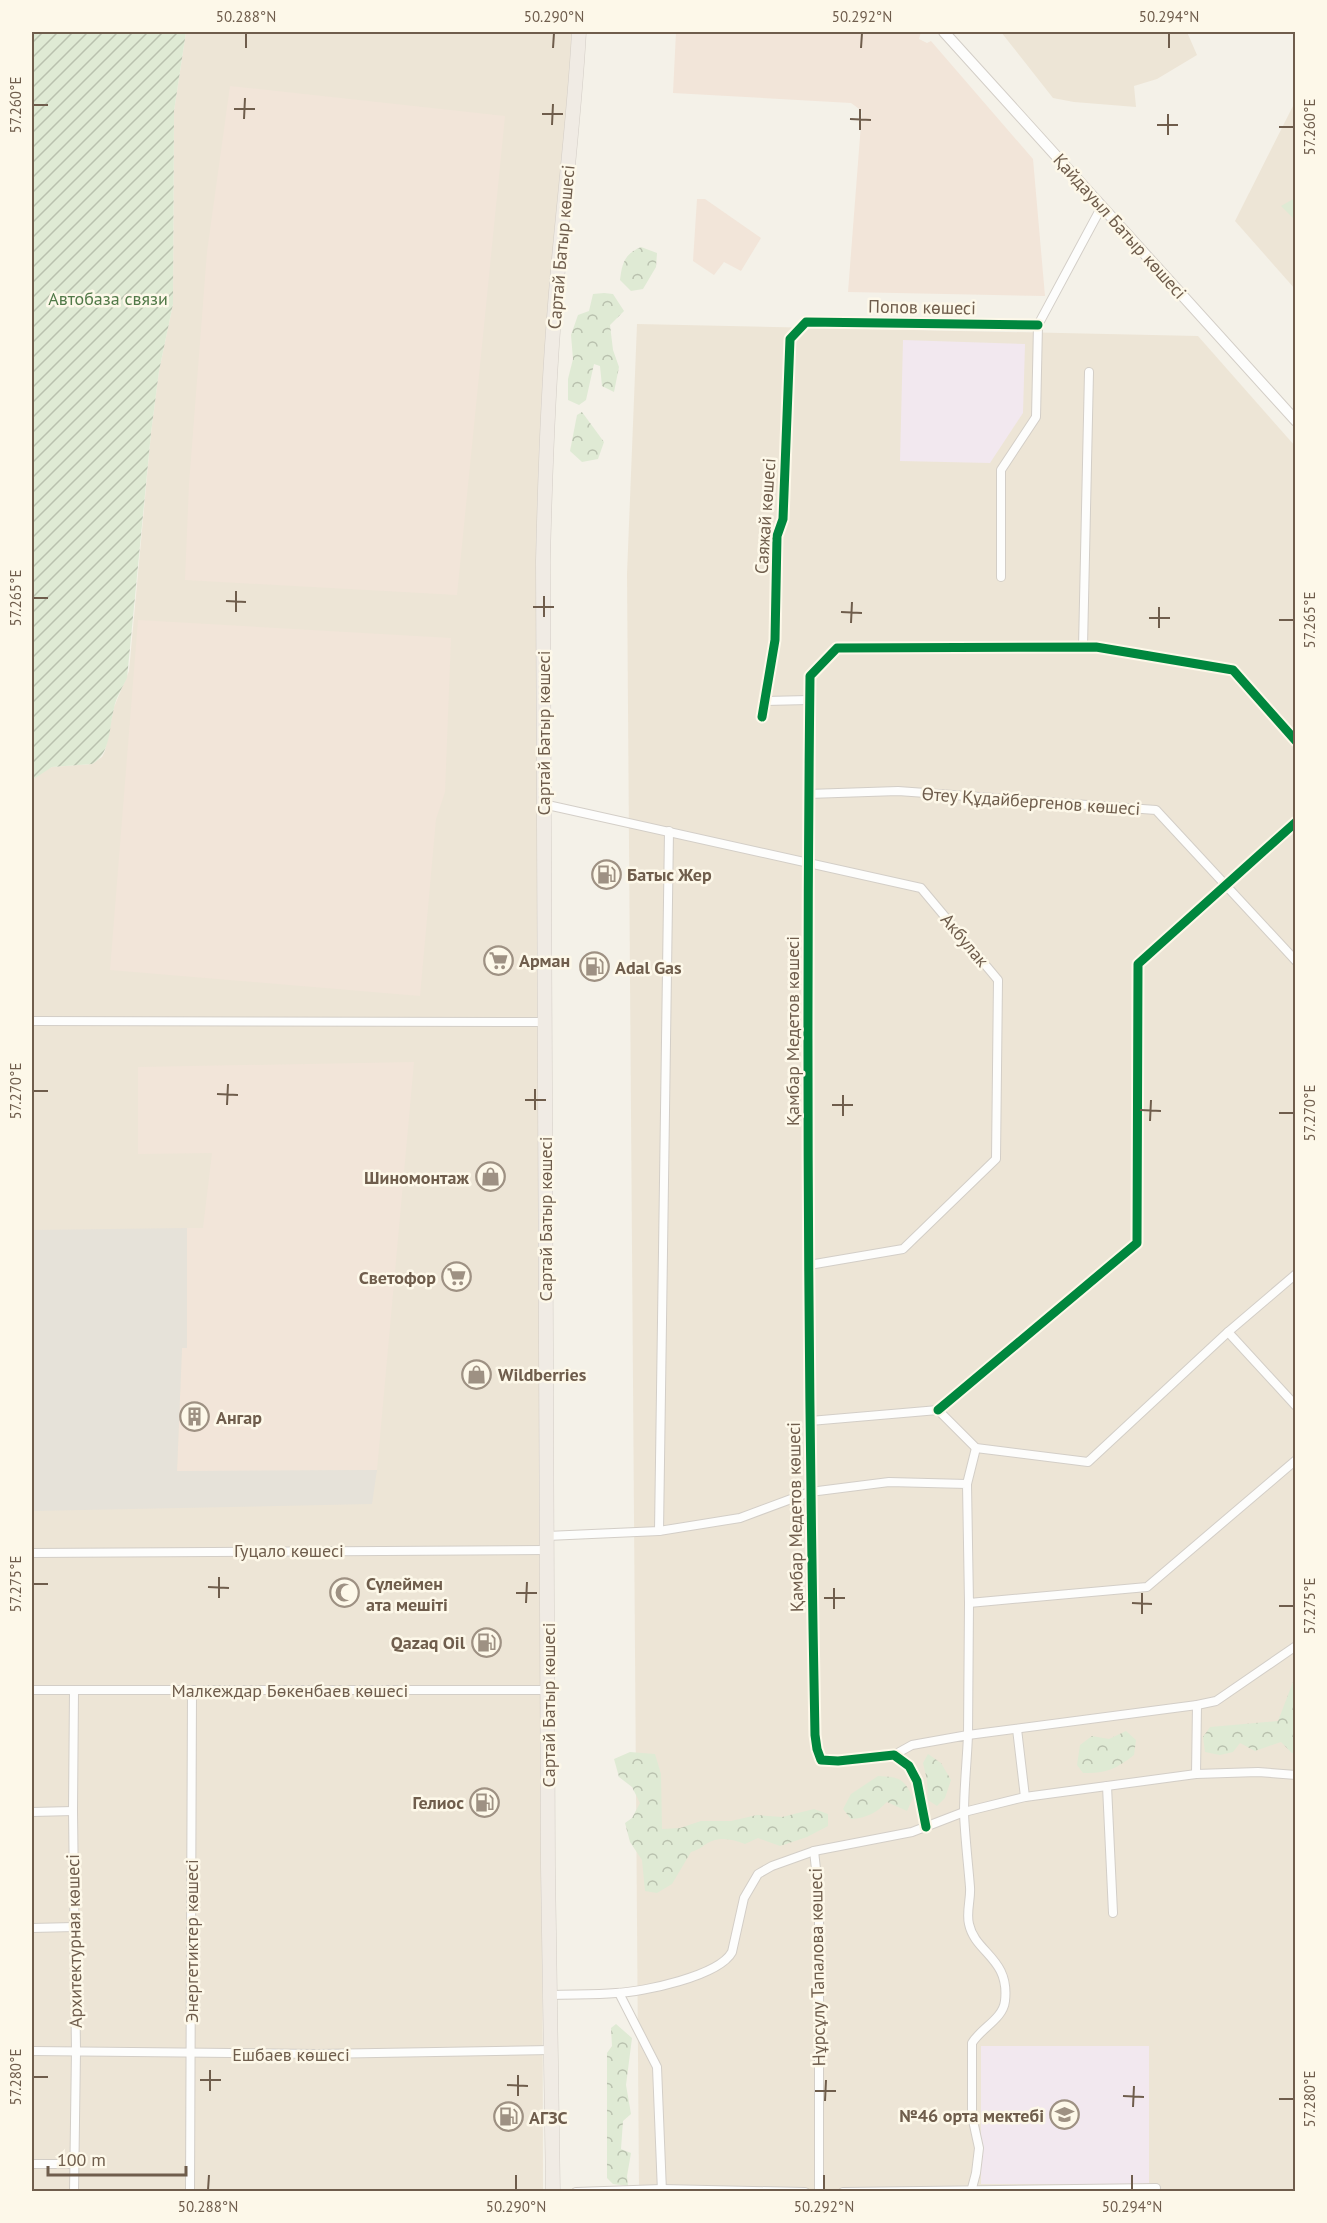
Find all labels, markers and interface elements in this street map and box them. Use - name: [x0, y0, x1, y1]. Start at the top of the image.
- text: 50.288°N: [216, 7, 276, 26]
- text: 50.290°N: [524, 7, 584, 26]
- text: 50.292°N: [832, 7, 892, 26]
- text: 50.294°N: [1139, 7, 1199, 26]
- text: 57.260°E: [6, 77, 25, 133]
- text: 57.260°E: [1300, 99, 1319, 155]
- street label: Қайдауыл Батыр көшесі: [1048, 148, 1192, 304]
- street label: Сартай Батыр көшесі: [542, 164, 580, 330]
- park label: Автобаза связи: [48, 287, 168, 310]
- street label: Попов көшесі: [868, 295, 976, 319]
- street label: Саяжай көшесі: [749, 457, 781, 575]
- text: 57.265°E: [6, 570, 25, 626]
- text: 57.265°E: [1300, 592, 1319, 648]
- street label: Сартай Батыр көшесі: [532, 651, 555, 816]
- street label: Өтеу Құдайбергенов көшесі: [921, 782, 1141, 820]
- fuel station icon: Батыс Жер: [590, 858, 622, 890]
- place label: Батыс Жер: [627, 863, 712, 886]
- street label: Акбулак: [936, 908, 994, 972]
- street label: Қамбар Медетов көшесі: [781, 936, 804, 1126]
- supermarket icon: Арман: [482, 944, 514, 976]
- place label: Арман: [519, 949, 570, 972]
- fuel station icon: Adal Gas: [578, 951, 610, 983]
- place label: Adal Gas: [615, 956, 682, 979]
- text: 57.270°E: [6, 1063, 25, 1119]
- text: 57.270°E: [1300, 1085, 1319, 1141]
- street label: Сартай Батыр көшесі: [534, 1137, 557, 1302]
- shop icon: Шиномонтаж: [474, 1161, 506, 1193]
- place label: Шиномонтаж: [364, 1166, 470, 1189]
- supermarket icon: Светофор: [441, 1261, 473, 1293]
- place label: Светофор: [359, 1266, 436, 1289]
- shop icon: Wildberries: [461, 1358, 493, 1390]
- place label: Wildberries: [498, 1363, 587, 1386]
- building icon: Ангар: [179, 1401, 211, 1433]
- place label: Ангар: [216, 1406, 262, 1429]
- street label: Қамбар Медетов көшесі: [782, 1422, 808, 1612]
- street label: Гуцало көшесі: [234, 1539, 344, 1562]
- text: 57.275°E: [6, 1556, 25, 1612]
- place label: Сүлеймен ата мешіті: [366, 1572, 448, 1616]
- mosque icon: Сүлеймен ата мешіті: [329, 1577, 361, 1609]
- text: 57.275°E: [1300, 1578, 1319, 1634]
- street label: Сартай Батыр көшесі: [537, 1623, 560, 1788]
- fuel station icon: Qazaq Oil: [470, 1626, 502, 1658]
- place label: Qazaq Oil: [391, 1631, 466, 1654]
- street label: Малкеждар Бөкенбаев көшесі: [172, 1679, 408, 1702]
- fuel station icon: Гелиос: [469, 1786, 501, 1818]
- place label: Гелиос: [412, 1791, 464, 1814]
- street label: Архитектурная көшесі: [61, 1854, 87, 2028]
- street label: Энергетиктер көшесі: [180, 1859, 203, 2023]
- street label: Нұрсұлу Тапалова көшесі: [804, 1868, 830, 2066]
- street label: Ешбаев көшесі: [232, 2043, 350, 2066]
- text: 57.280°E: [6, 2049, 25, 2105]
- text: 57.280°E: [1300, 2071, 1319, 2127]
- school or university icon: №46 орта мектебі: [1049, 2099, 1081, 2131]
- fuel station icon: АГЗС: [492, 2101, 524, 2133]
- place label: №46 орта мектебі: [899, 2104, 1044, 2127]
- place label: АГЗС: [529, 2106, 568, 2129]
- scale bar: [48, 2139, 186, 2177]
- text: 100 m: [57, 2148, 106, 2171]
- text: 50.288°N: [178, 2197, 238, 2216]
- text: 50.290°N: [486, 2197, 546, 2216]
- text: 50.292°N: [794, 2197, 854, 2216]
- text: 50.294°N: [1102, 2197, 1162, 2216]

